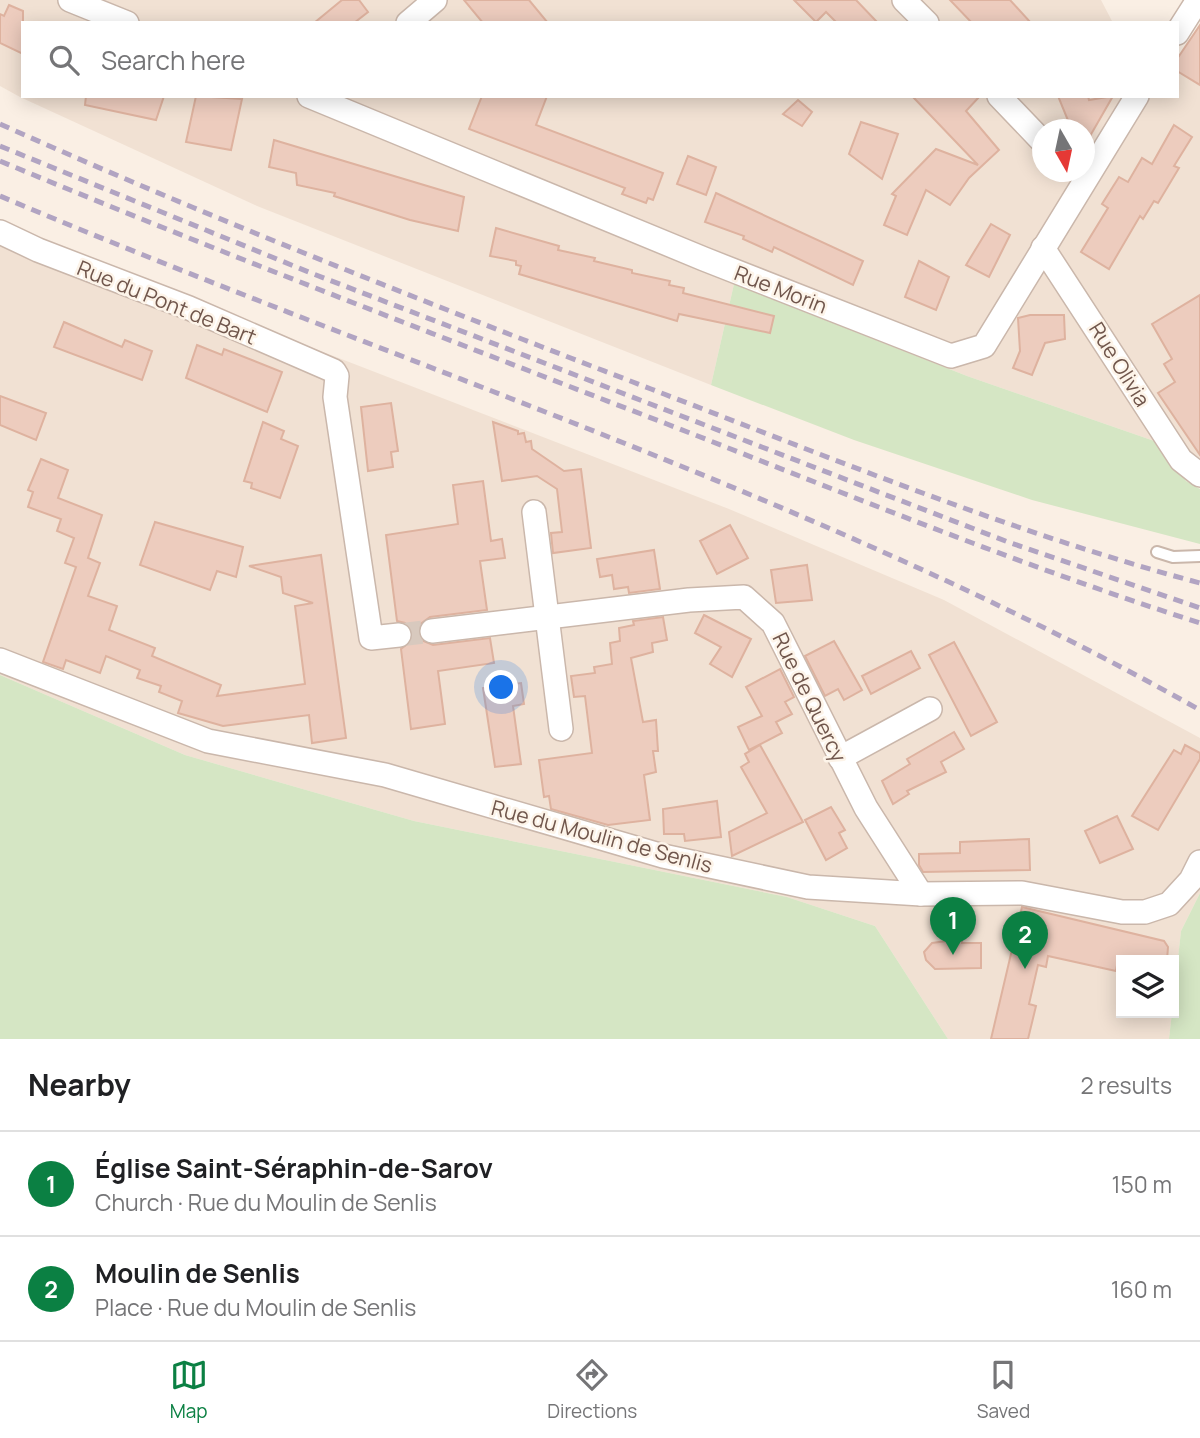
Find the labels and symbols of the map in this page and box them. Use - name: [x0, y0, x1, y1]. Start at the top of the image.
- north arrow: [1032, 119, 1095, 182]
- street label: Rue du Pont de Bart: [73, 253, 261, 351]
- street label: Rue Morin: [731, 259, 831, 319]
- street label: Rue Olivia: [1083, 317, 1157, 411]
- street label: Rue de Quercy: [767, 628, 853, 766]
- your location: [484, 670, 518, 704]
- street label: Rue du Moulin de Senlis: [489, 793, 715, 879]
- pin: 1: [930, 897, 976, 955]
- pin: 2: [1002, 911, 1048, 969]

